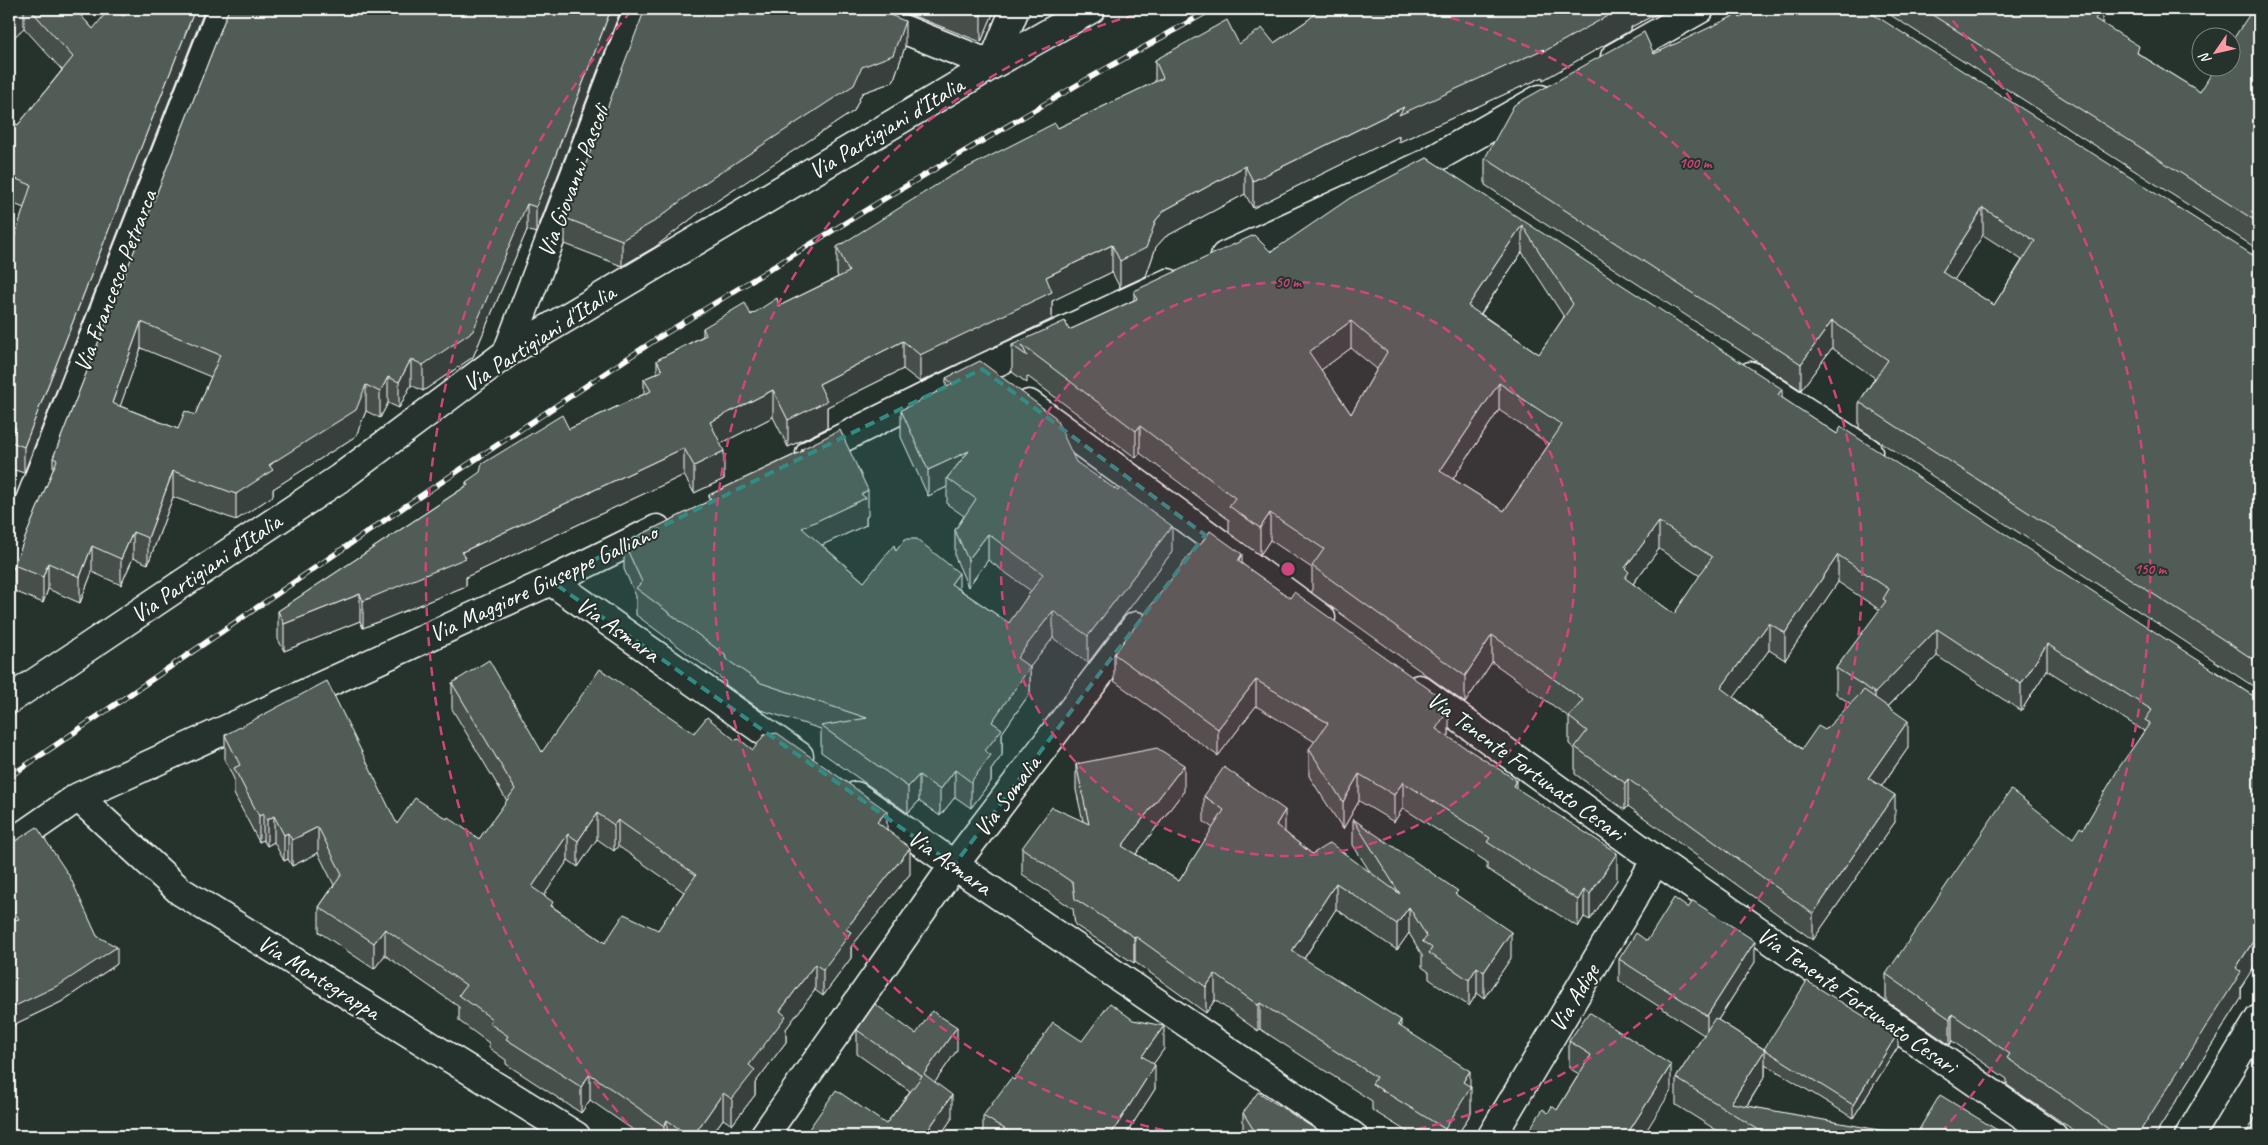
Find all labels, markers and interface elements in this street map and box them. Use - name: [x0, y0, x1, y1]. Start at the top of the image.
- north arrow: [2190, 28, 2240, 78]
- text: N: [2195, 49, 2215, 67]
- street label: Via Partigiani d'Italia: [803, 69, 971, 186]
- street label: Via Giovanni Pascoli: [530, 97, 617, 261]
- text: 100 m: [1679, 154, 1713, 173]
- street label: Via Francesco Petrarca: [66, 184, 164, 376]
- text: 50 m: [1275, 273, 1302, 292]
- street label: Via Partigiani d'Italia: [457, 276, 623, 398]
- street label: Via Partigiani d'Italia: [125, 505, 289, 630]
- street label: Via Maggiore Giuseppe Galliano: [424, 516, 664, 649]
- centre of rings: [1279, 560, 1297, 578]
- text: 150 m: [2134, 560, 2168, 579]
- street label: Via Asmara: [570, 589, 667, 669]
- street label: Via Tenente Fortunato Cesari: [1421, 684, 1634, 850]
- street label: Via Somalia: [967, 748, 1049, 843]
- street label: Via Asmara: [902, 822, 999, 902]
- street label: Via Tenente Fortunato Cesari: [1751, 920, 1966, 1082]
- street label: Via Montegrappa: [252, 928, 388, 1028]
- street label: Via Adige: [1542, 957, 1607, 1037]

